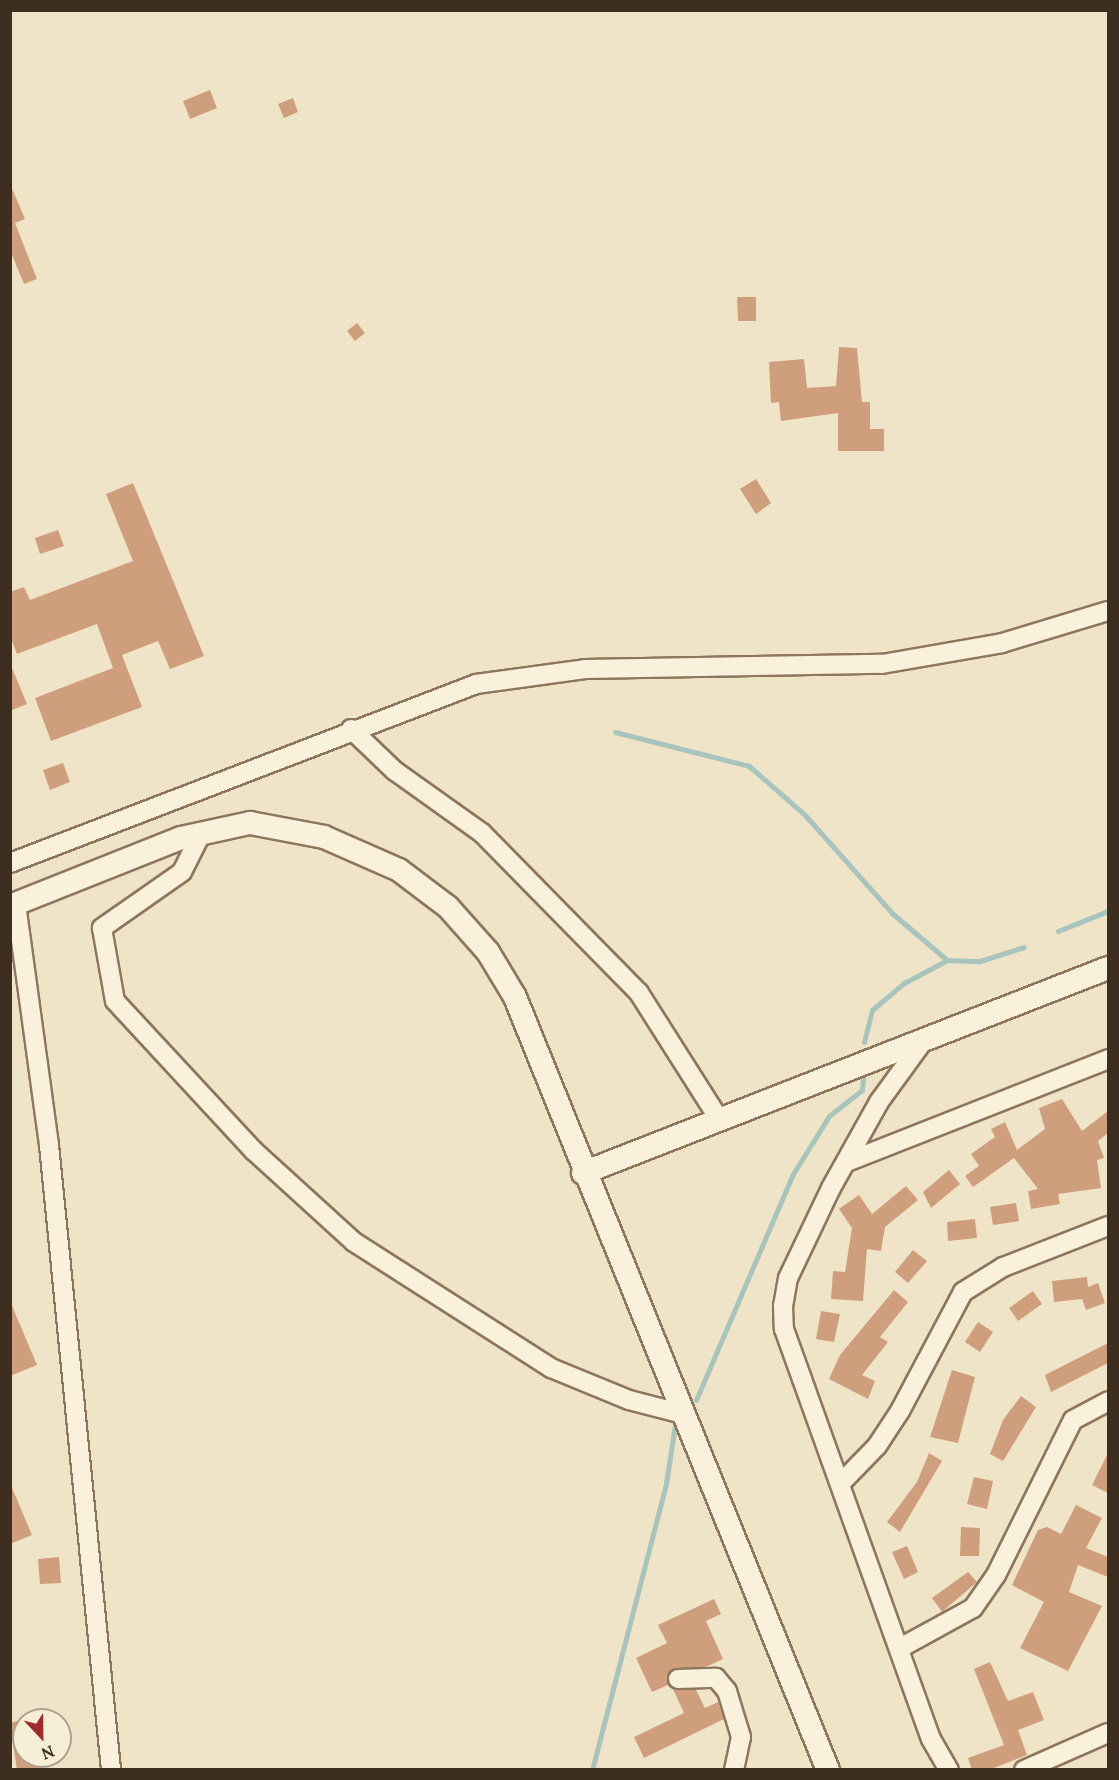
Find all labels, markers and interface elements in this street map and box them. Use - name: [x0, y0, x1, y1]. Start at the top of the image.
- north arrow: [12, 1708, 72, 1768]
- text: N: [39, 1741, 57, 1764]

